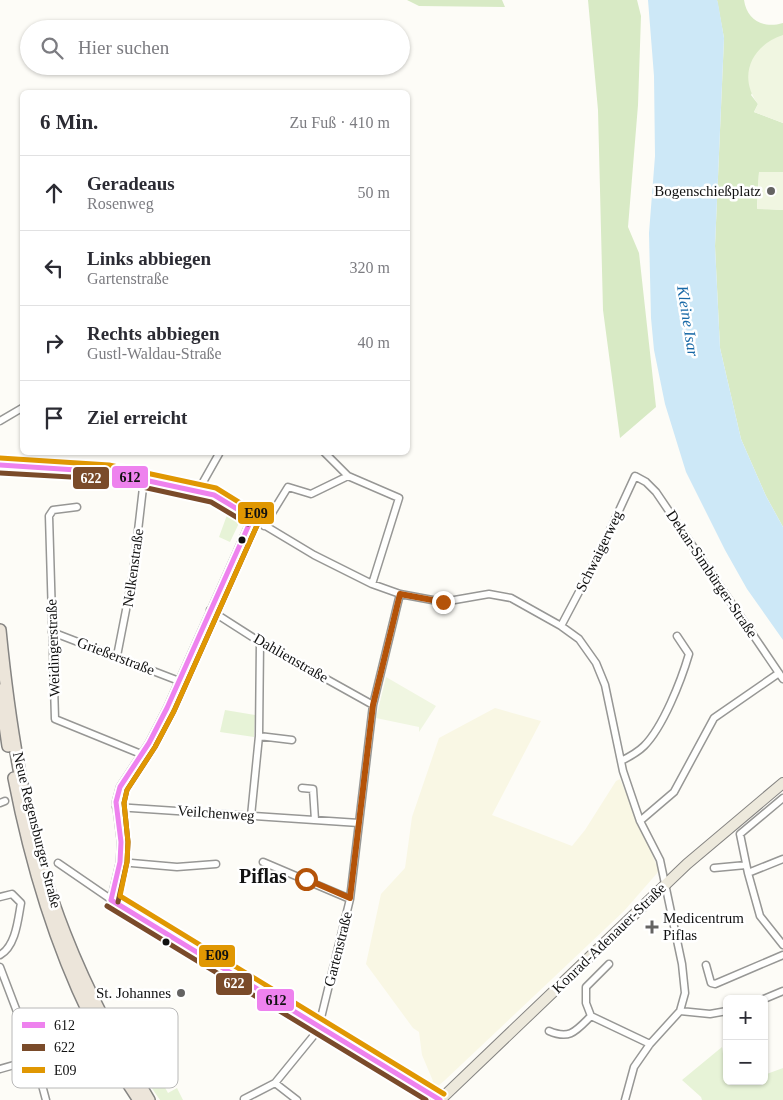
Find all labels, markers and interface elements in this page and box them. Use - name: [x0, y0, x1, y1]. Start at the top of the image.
- search box: [20, 20, 410, 75]
- icon: search: [38, 34, 66, 62]
- text: Hier suchen: [78, 37, 169, 58]
- text: 6 Min.: [40, 110, 98, 134]
- text: Zu Fuß · 410 m: [290, 114, 390, 131]
- text: Geradeaus: [87, 173, 175, 194]
- icon: ahead: [40, 179, 68, 207]
- place label: Bogenschießplatz: [654, 183, 761, 199]
- text: 50 m: [358, 184, 390, 201]
- marker: Bogenschießplatz: [765, 185, 777, 197]
- text: Rosenweg: [87, 195, 154, 212]
- text: Links abbiegen: [87, 248, 211, 269]
- icon: left: [40, 254, 68, 282]
- text: 320 m: [350, 259, 390, 276]
- text: Gartenstraße: [87, 270, 169, 287]
- water label: Kleine Isar: [674, 283, 702, 358]
- text: Rechts abbiegen: [87, 323, 219, 344]
- icon: right: [40, 329, 68, 357]
- text: 40 m: [358, 334, 390, 351]
- text: Gustl-Waldau-Straße: [87, 345, 222, 362]
- icon: arrive: [40, 404, 68, 432]
- text: Ziel erreicht: [87, 407, 187, 428]
- line badge: 612: [111, 465, 149, 489]
- line badge: 622: [72, 466, 110, 490]
- text: 612: [120, 470, 141, 485]
- text: 622: [81, 471, 102, 486]
- line badge: E09: [237, 501, 275, 525]
- text: E09: [244, 506, 268, 521]
- street label: Schwaigerweg: [572, 507, 626, 594]
- street label: Dekan-Simbürger-Straße: [663, 507, 761, 641]
- street label: Nelkenstraße: [120, 527, 146, 608]
- unlabelled marker: [237, 535, 247, 545]
- route end: [432, 591, 455, 614]
- street label: Weidingerstraße: [43, 598, 63, 697]
- street label: Dahlienstraße: [251, 630, 331, 686]
- street label: Grießerstraße: [75, 634, 157, 678]
- street label: Neue Regensburger Straße: [10, 750, 64, 910]
- street label: Veilchenweg: [177, 802, 256, 824]
- district label: Piflas: [239, 865, 287, 887]
- route start: [295, 868, 318, 891]
- street label: Konrad-Adenauer-Straße: [549, 879, 669, 996]
- street label: Gartenstraße: [321, 910, 355, 988]
- place label: Medicentrum Piflas: [663, 910, 744, 943]
- marker: Medicentrum Piflas: [645, 920, 659, 934]
- unlabelled marker: [161, 937, 171, 947]
- line badge: E09: [198, 944, 236, 968]
- text: E09: [205, 948, 229, 963]
- line badge: 622: [215, 972, 253, 996]
- text: 622: [224, 976, 245, 991]
- place label: St. Johannes: [96, 985, 171, 1001]
- marker: St. Johannes: [175, 987, 187, 999]
- line badge: 612: [256, 988, 295, 1012]
- text: 612: [266, 993, 287, 1008]
- map controls: [723, 995, 768, 1085]
- button: +: [723, 995, 768, 1040]
- legend: [12, 1008, 178, 1088]
- text: 612: [54, 1018, 75, 1033]
- text: 622: [54, 1040, 75, 1055]
- button: −: [723, 1040, 768, 1085]
- text: E09: [54, 1063, 77, 1078]

